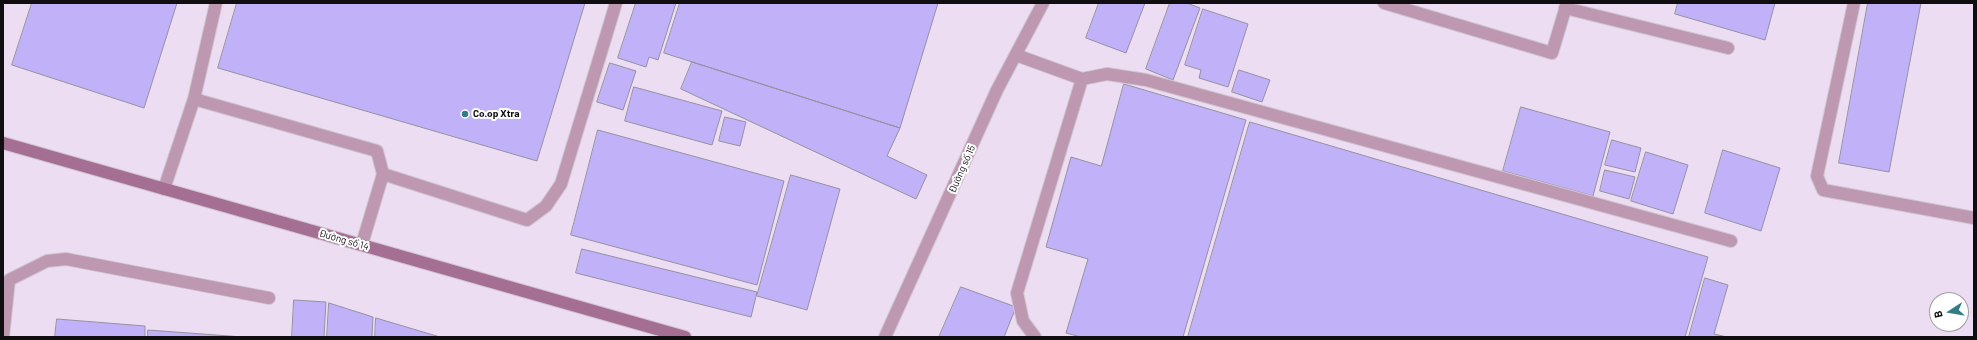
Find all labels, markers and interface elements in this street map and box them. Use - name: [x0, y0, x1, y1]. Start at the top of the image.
- place label: Co.op Xtra: [473, 108, 520, 120]
- marker: Co.op Xtra: [460, 109, 470, 119]
- street label: Đường số 15: [946, 143, 978, 195]
- street label: Đường số 14: [318, 227, 370, 253]
- north arrow: [1929, 292, 1969, 332]
- text: B: [1931, 310, 1945, 319]

